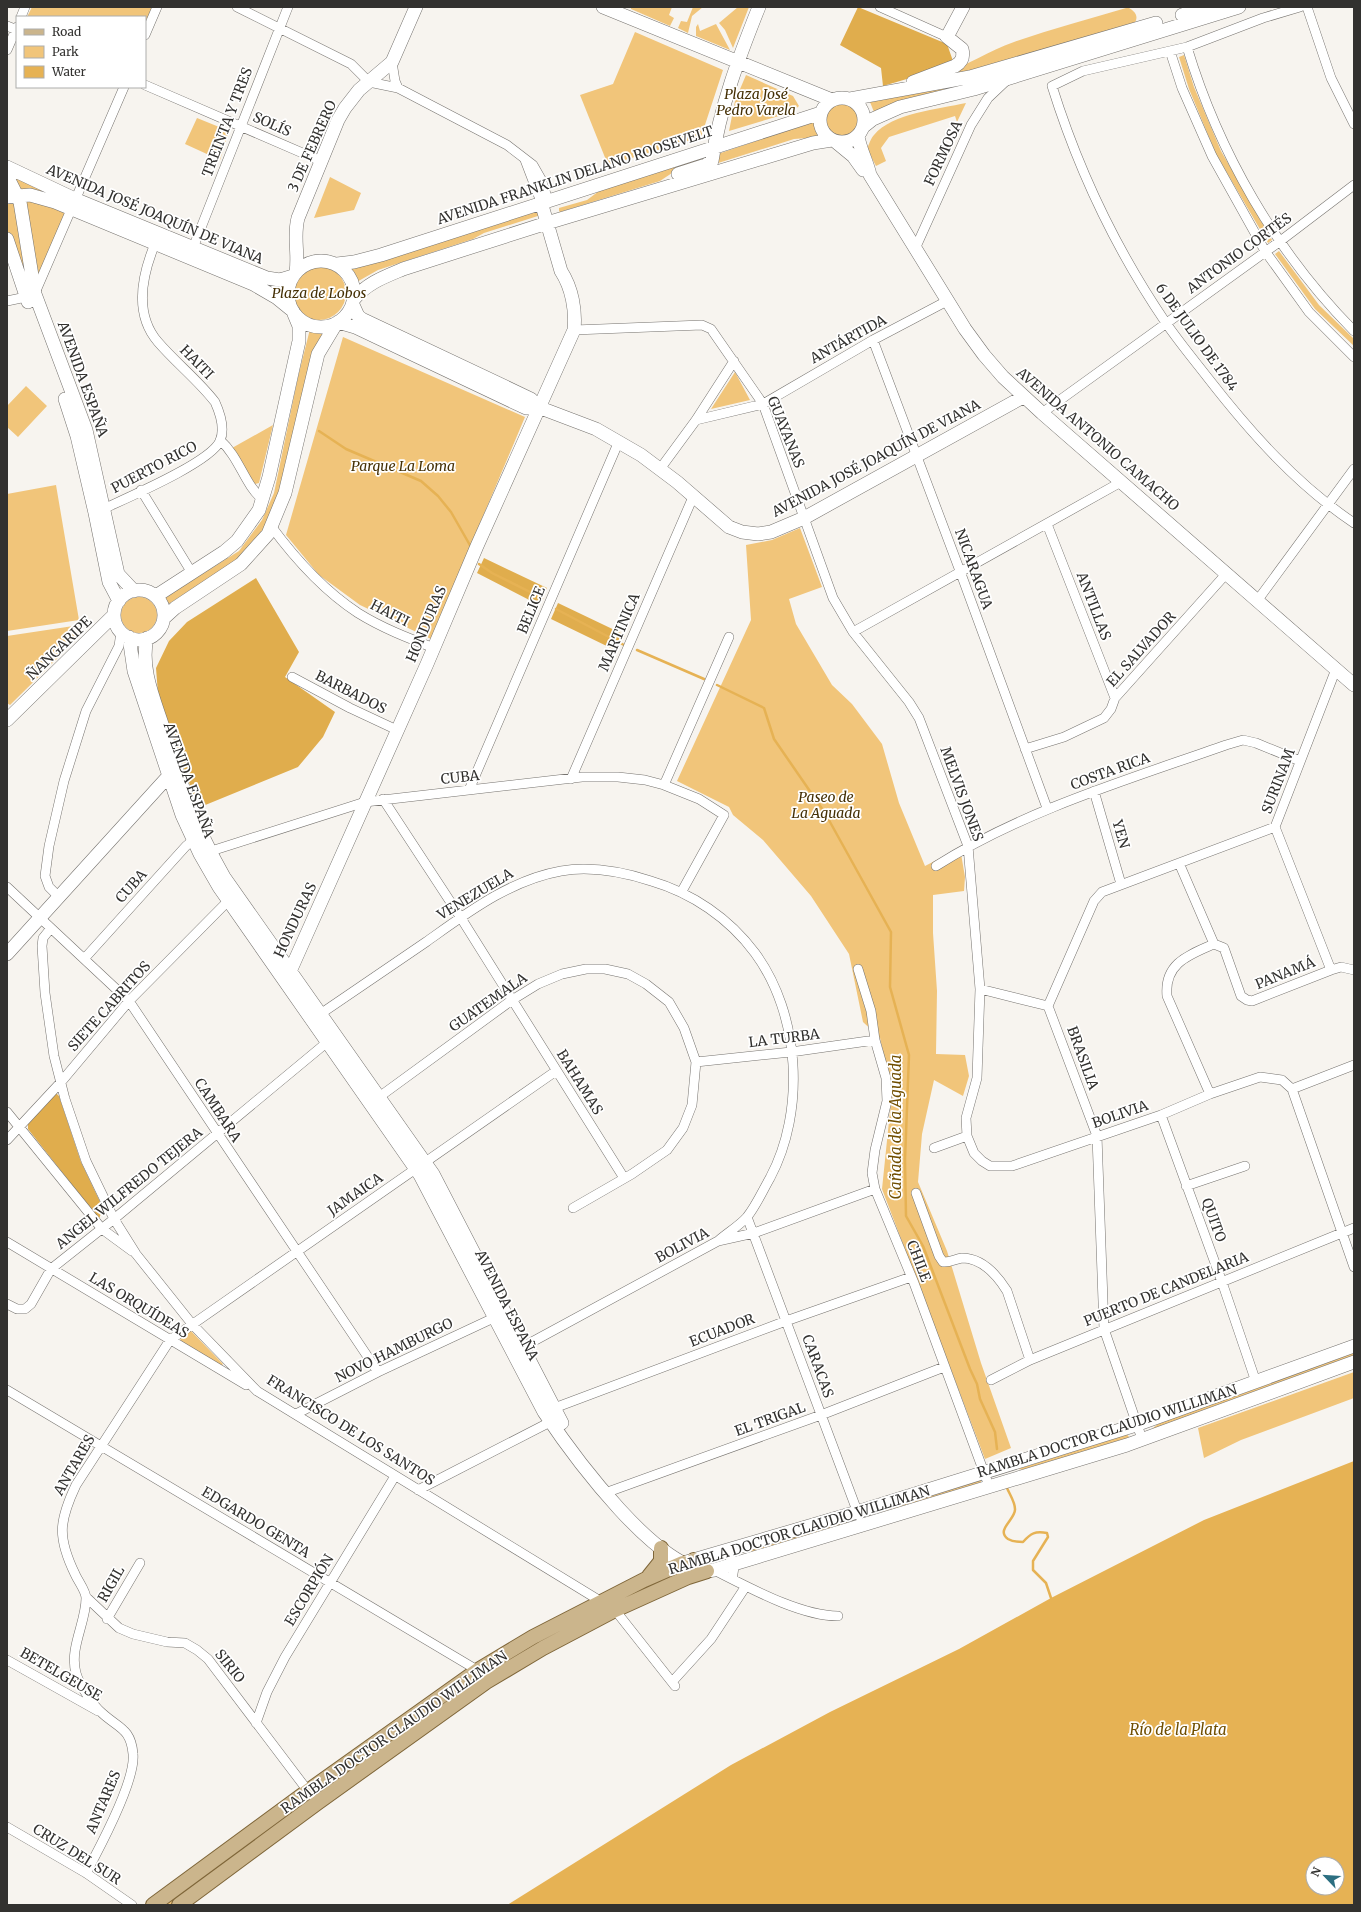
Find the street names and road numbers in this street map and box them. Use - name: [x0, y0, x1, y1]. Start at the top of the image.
- street label: TREINTA Y TRES: [198, 65, 256, 179]
- street label: 3 DE FEBRERO: [284, 97, 340, 195]
- street label: SOLÍS: [250, 108, 294, 140]
- street label: FORMOSA: [920, 117, 966, 189]
- street label: AVENIDA FRANKLIN DELANO ROOSEVELT: [434, 122, 716, 229]
- street label: AVENIDA JOSÉ JOAQUÍN DE VIANA: [43, 160, 266, 268]
- street label: ANTONIO CORTÉS: [1182, 209, 1295, 298]
- street label: 6 DE JULIO DE 1784: [1152, 280, 1242, 395]
- street label: ANTÁRTIDA: [806, 311, 889, 368]
- street label: AVENIDA ESPAÑA: [53, 318, 112, 439]
- street label: HAITI: [176, 341, 218, 383]
- street label: AVENIDA ANTONIO CAMACHO: [1012, 363, 1183, 515]
- street label: GUAYANAS: [763, 393, 809, 471]
- street label: AVENIDA JOSÉ JOAQUÍN DE VIANA: [768, 395, 983, 521]
- street label: PUERTO RICO: [108, 437, 200, 497]
- street label: NICARAGUA: [951, 526, 997, 612]
- street label: ANTILLAS: [1072, 568, 1115, 643]
- street label: HONDURAS: [402, 583, 450, 665]
- street label: BELICE: [513, 584, 549, 636]
- street label: MARTINICA: [594, 590, 644, 674]
- street label: HAITI: [368, 596, 412, 630]
- street label: EL SALVADOR: [1103, 608, 1180, 690]
- street label: ÑANGARIPE: [23, 612, 96, 684]
- street label: BARBADOS: [312, 666, 390, 718]
- street label: AVENIDA ESPAÑA: [159, 719, 218, 840]
- street label: MELVIS JONES: [937, 744, 987, 844]
- street label: SURINAM: [1257, 746, 1299, 816]
- street label: COSTA RICA: [1068, 748, 1152, 794]
- street label: CUBA: [440, 766, 480, 788]
- street label: YEN: [1108, 817, 1134, 851]
- street label: VENEZUELA: [433, 864, 516, 924]
- street label: CUBA: [111, 865, 151, 906]
- street label: HONDURAS: [270, 879, 320, 961]
- street label: PANAMÁ: [1252, 953, 1318, 993]
- street label: SIETE CABRITOS: [64, 957, 154, 1055]
- street label: GUATEMALA: [446, 968, 531, 1035]
- street label: BRASILIA: [1063, 1024, 1103, 1092]
- street label: LA TURBA: [747, 1025, 821, 1051]
- street label: BAHAMAS: [553, 1046, 607, 1118]
- street label: CAMBARA: [191, 1075, 245, 1145]
- street label: BOLIVIA: [1090, 1096, 1151, 1132]
- street label: ANGEL WILFREDO TEJERA: [51, 1123, 206, 1253]
- street label: JAMAICA: [323, 1168, 386, 1220]
- street label: QUITO: [1198, 1196, 1230, 1244]
- street label: BOLIVIA: [652, 1223, 712, 1267]
- street label: CHILE: [903, 1238, 935, 1284]
- street label: AVENIDA ESPAÑA: [471, 1246, 543, 1364]
- street label: PUERTO DE CANDELARIA: [1081, 1248, 1251, 1330]
- street label: LAS ORQUÍDEAS: [86, 1268, 192, 1342]
- street label: ECUADOR: [687, 1309, 757, 1351]
- street label: NOVO HAMBURGO: [332, 1314, 456, 1386]
- street label: CARACAS: [798, 1332, 838, 1400]
- street label: FRANCISCO DE LOS SANTOS: [264, 1371, 438, 1489]
- street label: RAMBLA DOCTOR CLAUDIO WILLIMAN: [975, 1380, 1240, 1482]
- street label: EL TRIGAL: [732, 1398, 808, 1440]
- street label: ANTARES: [49, 1431, 99, 1499]
- street label: RAMBLA DOCTOR CLAUDIO WILLIMAN: [666, 1482, 932, 1578]
- street label: EDGARDO GENTA: [199, 1483, 314, 1562]
- street label: ESCORPIÓN: [281, 1551, 338, 1629]
- street label: RIGIL: [94, 1563, 129, 1605]
- street label: BETELGEUSE: [17, 1643, 105, 1705]
- street label: SIRIO: [211, 1646, 249, 1686]
- street label: RAMBLA DOCTOR CLAUDIO WILLIMAN: [277, 1646, 511, 1818]
- street label: ANTARES: [81, 1768, 124, 1837]
- street label: CRUZ DEL SUR: [30, 1820, 125, 1888]

